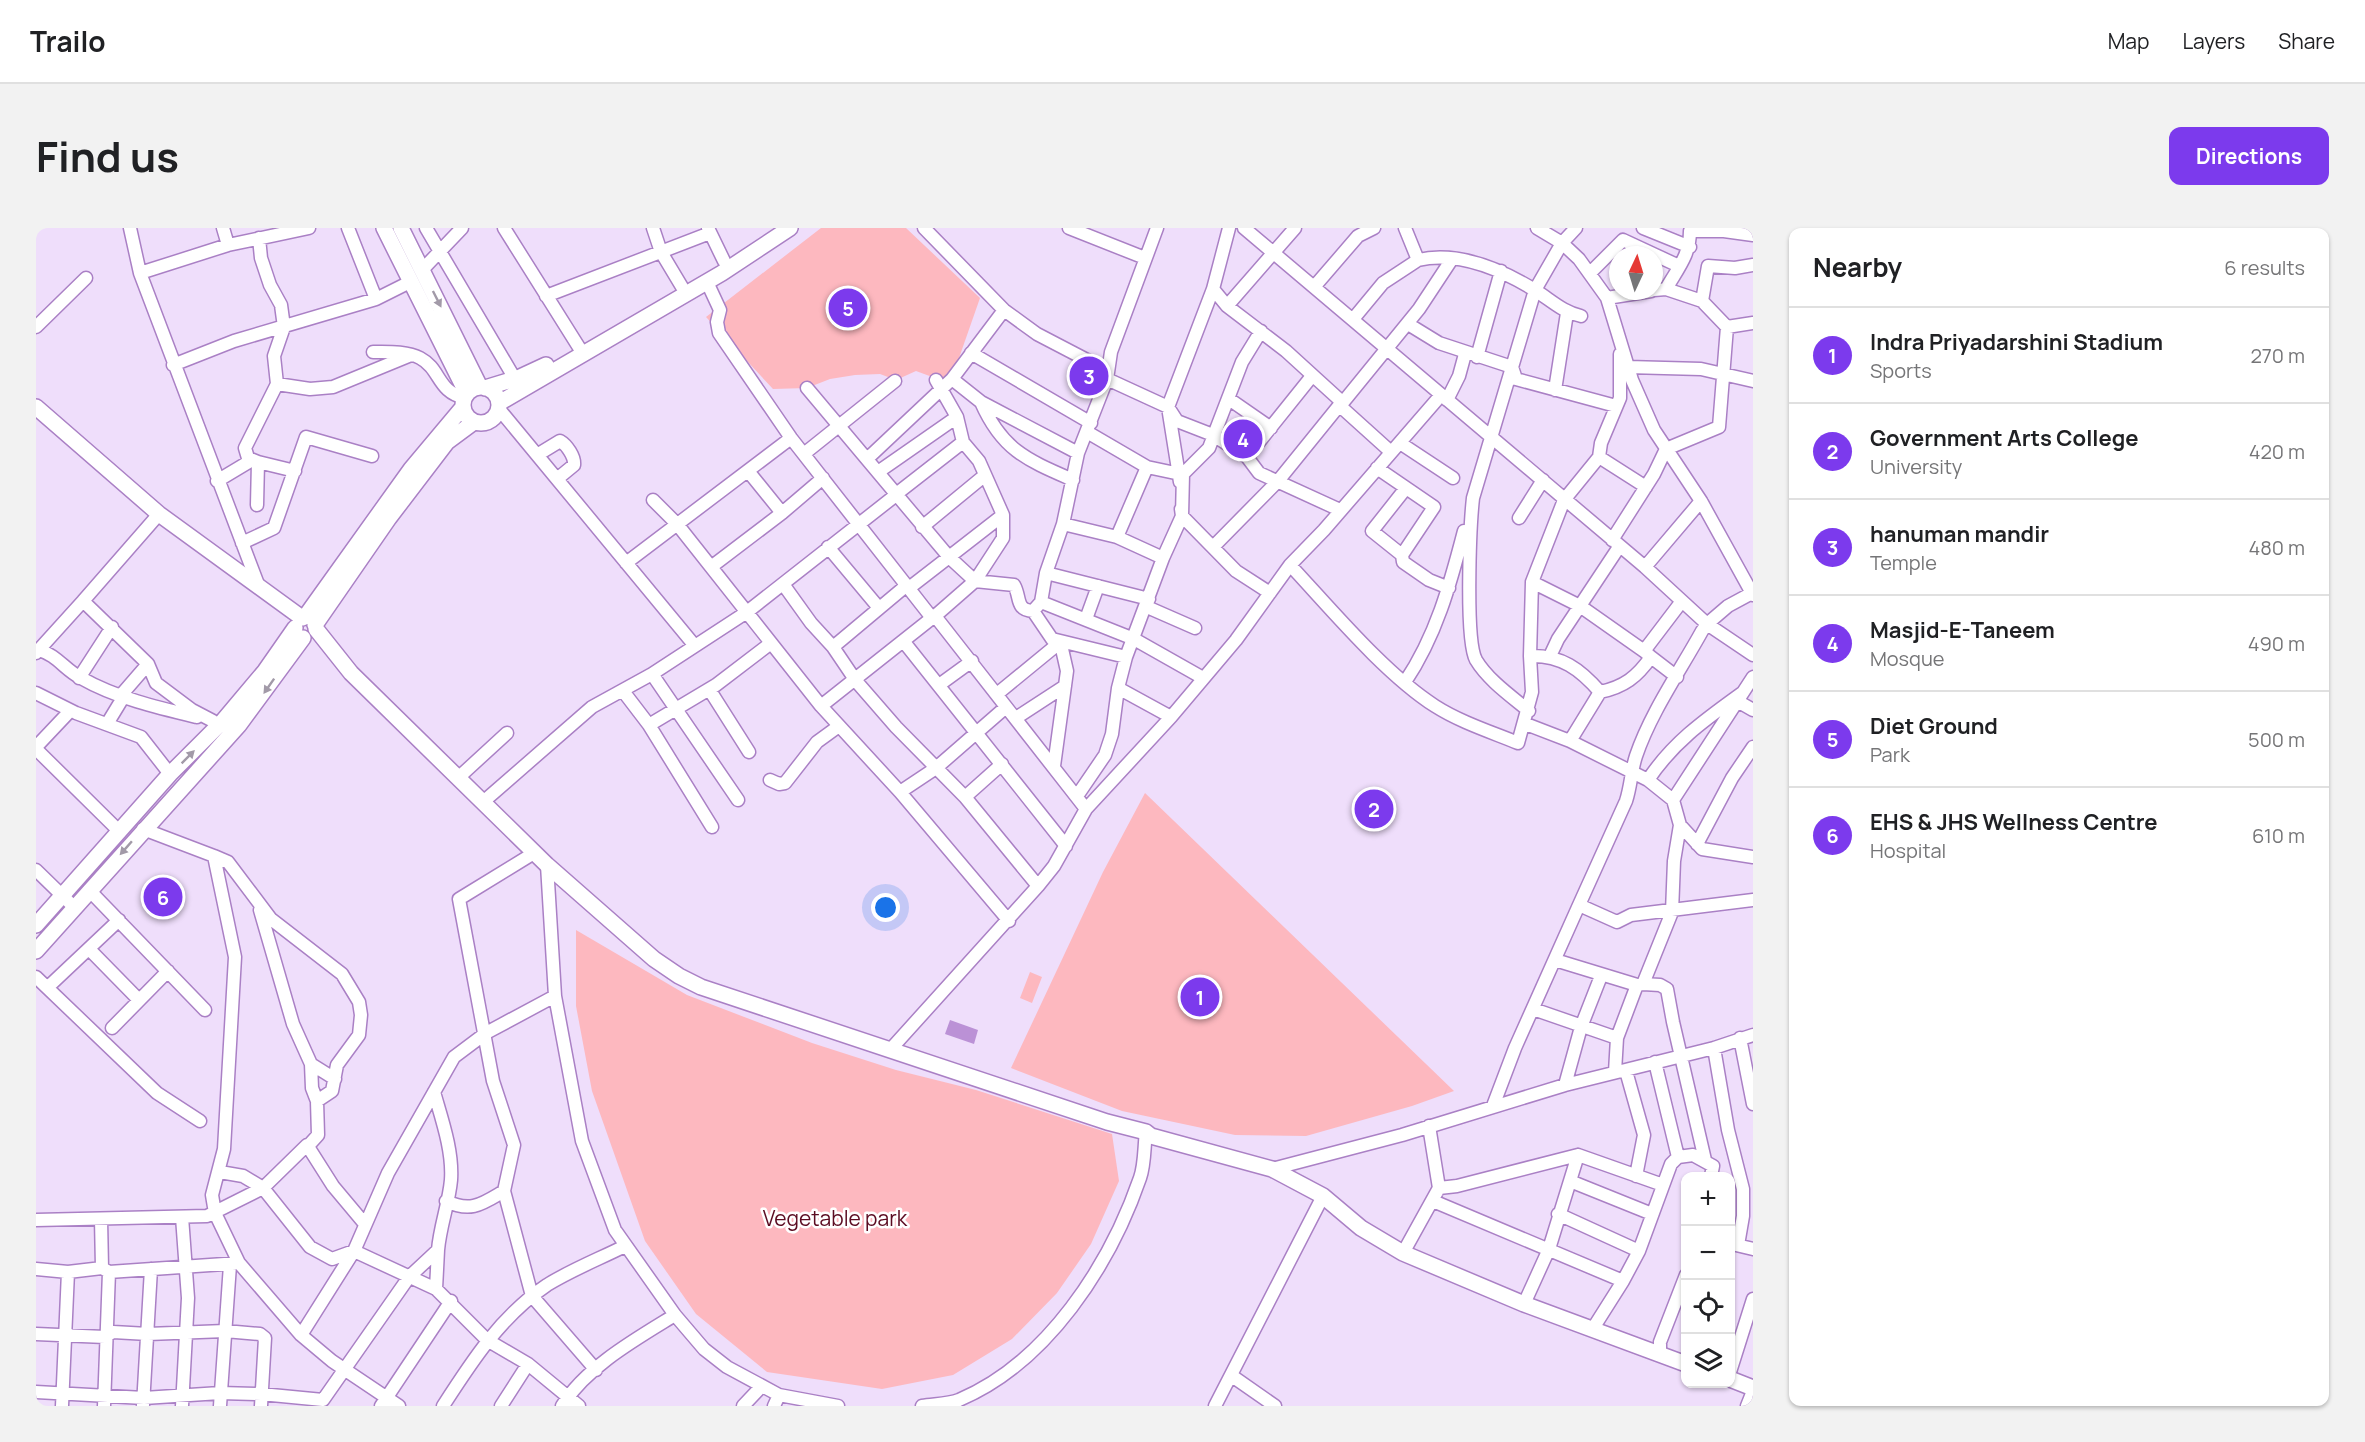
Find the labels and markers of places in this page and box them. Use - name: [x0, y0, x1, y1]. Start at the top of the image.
- pin: 5: [828, 286, 868, 331]
- pin: 3: [1070, 354, 1108, 398]
- pin: 4: [1224, 416, 1262, 462]
- pin: 2: [1354, 786, 1394, 832]
- pin: 6: [144, 874, 182, 920]
- pin: 1: [1180, 974, 1220, 1020]

